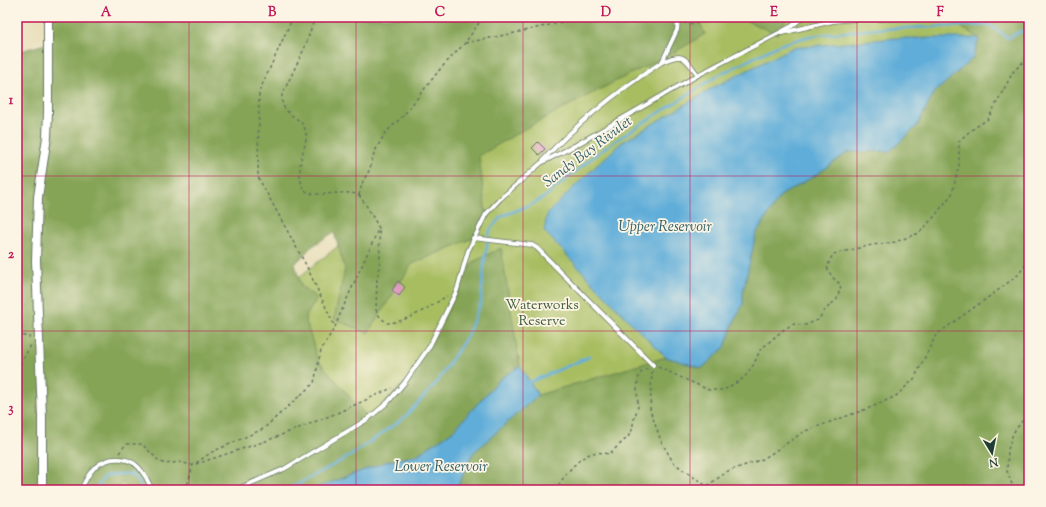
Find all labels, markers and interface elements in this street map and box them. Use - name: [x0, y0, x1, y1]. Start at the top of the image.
- text: A: [101, 4, 112, 22]
- text: B: [268, 4, 277, 22]
- text: C: [435, 4, 445, 22]
- text: D: [601, 4, 611, 22]
- text: E: [770, 4, 778, 22]
- text: F: [936, 4, 944, 22]
- text: 1: [9, 92, 14, 110]
- water label: Sandy Bay Rivulet: [539, 111, 637, 193]
- water label: Upper Reservoir: [618, 217, 713, 238]
- text: 2: [8, 246, 15, 264]
- park label: Waterworks Reserve: [505, 296, 579, 332]
- text: 3: [8, 400, 14, 418]
- north arrow: [972, 433, 1012, 473]
- text: N: [988, 453, 1000, 471]
- water label: Lower Reservoir: [394, 457, 489, 478]

